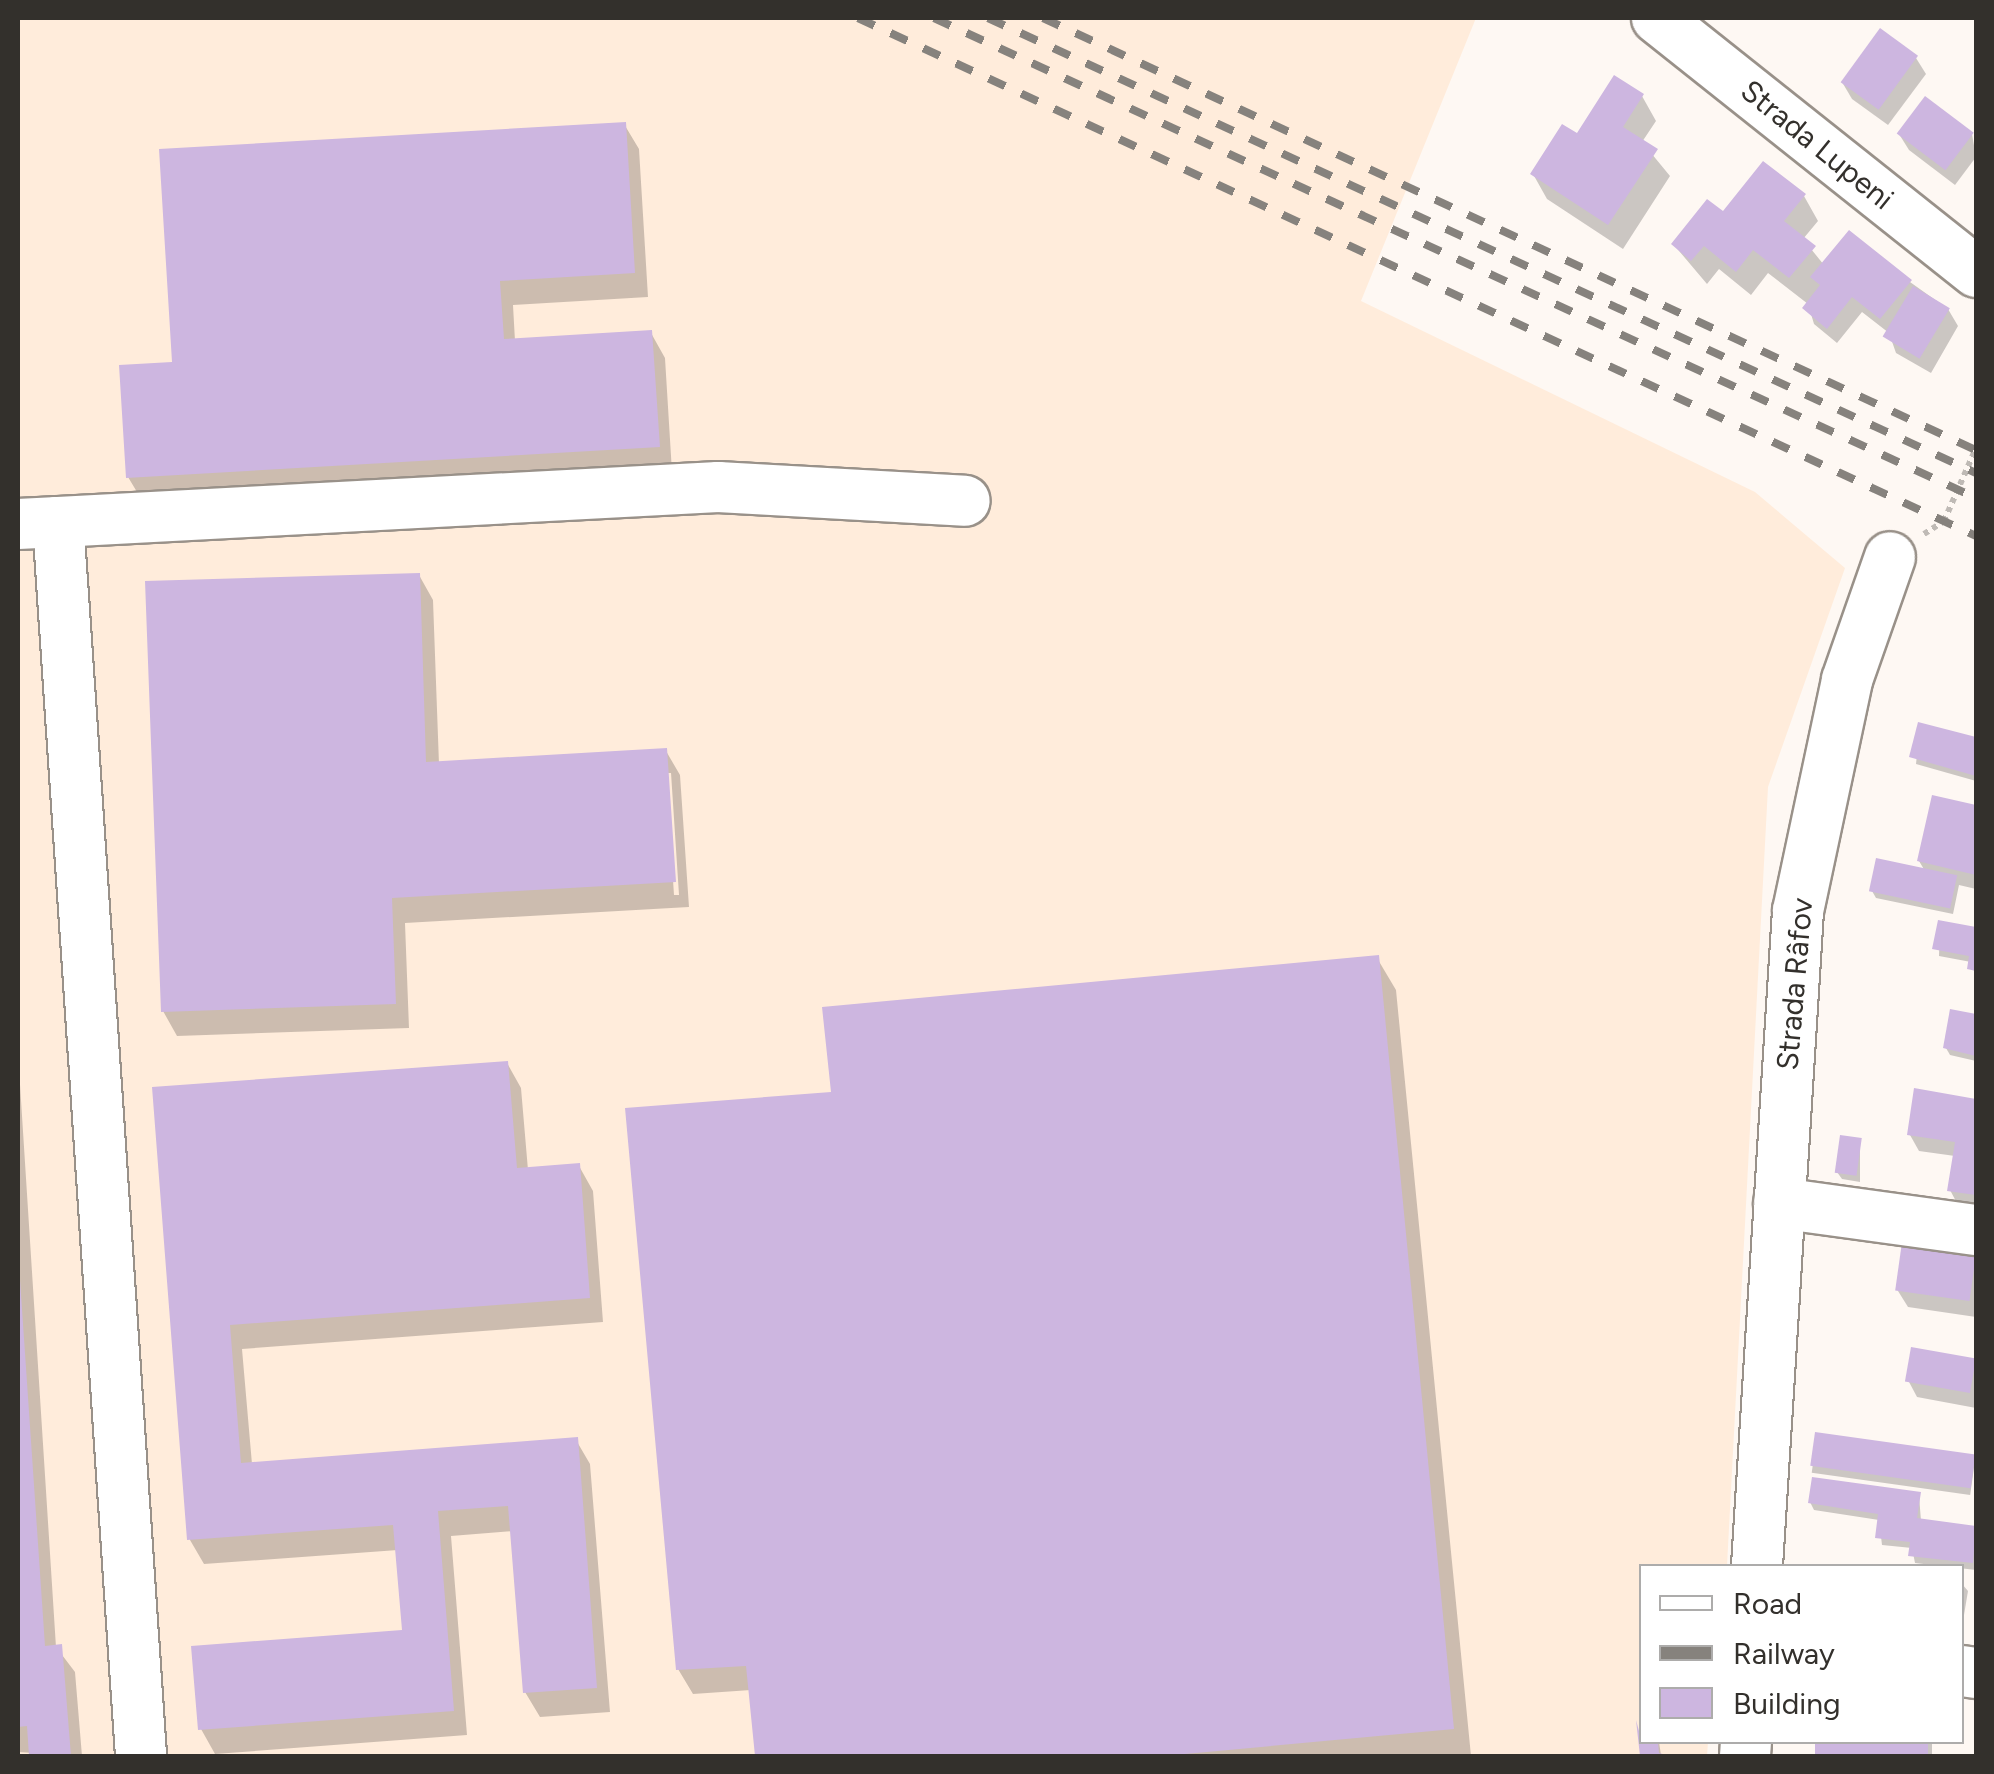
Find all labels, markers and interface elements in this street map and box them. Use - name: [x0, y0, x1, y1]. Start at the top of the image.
- street label: Strada Lupeni: [1734, 73, 1900, 217]
- street label: Strada Râfov: [1770, 896, 1820, 1072]
- legend: [1639, 1564, 1964, 1744]
- text: Road: [1733, 1585, 1802, 1622]
- text: Railway: [1733, 1635, 1835, 1672]
- text: Building: [1733, 1685, 1841, 1722]

